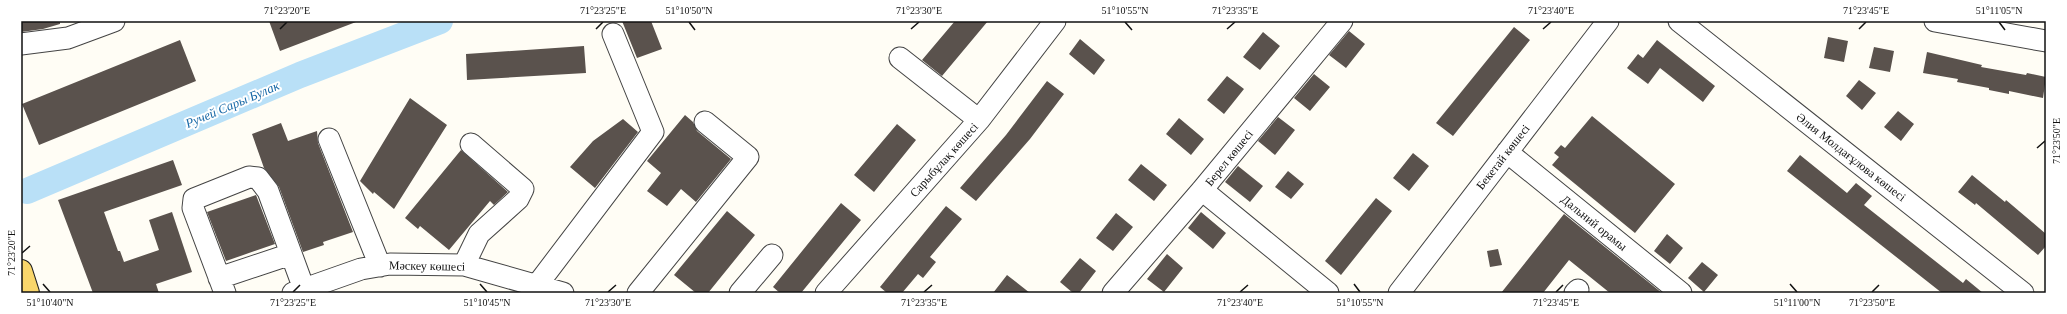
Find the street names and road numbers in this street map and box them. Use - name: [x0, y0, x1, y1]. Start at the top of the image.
- street label: Әлия Молдағұлова көшесі: [1793, 110, 1909, 205]
- street label: Сарыбұлақ көшесі: [907, 120, 981, 200]
- street label: Бекетай көшесі: [1473, 121, 1533, 192]
- street label: Берел көшесі: [1202, 127, 1256, 189]
- street label: Дальний орамы: [1558, 192, 1630, 254]
- street label: Мәскеу көшесі: [389, 258, 466, 274]

